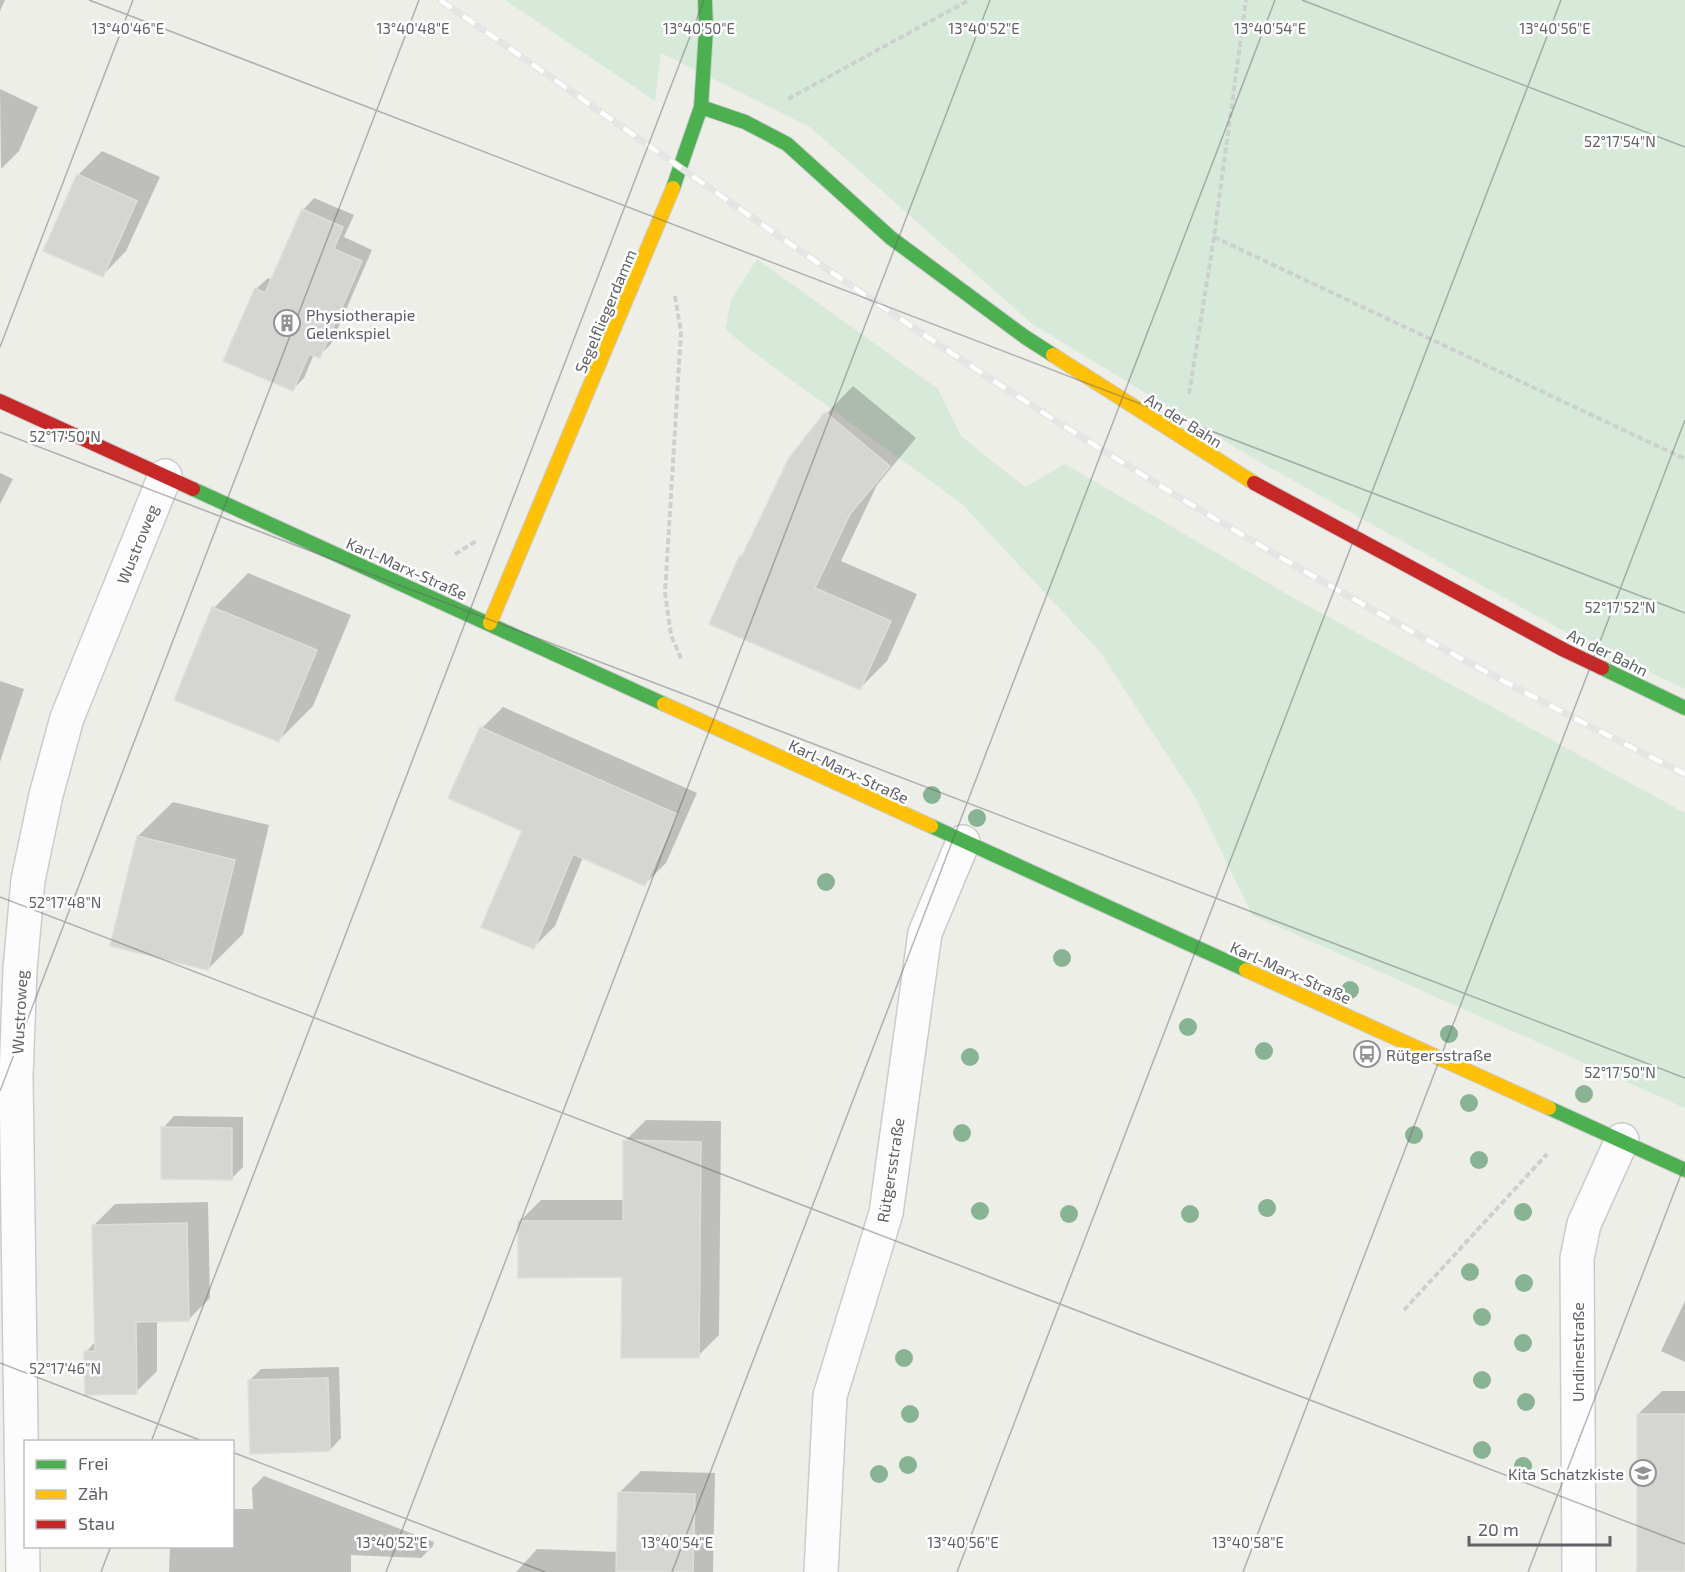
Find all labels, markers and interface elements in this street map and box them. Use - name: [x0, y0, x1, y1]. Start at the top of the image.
- text: 13°40'46"E: [92, 19, 164, 37]
- text: 13°40'48"E: [377, 19, 449, 37]
- text: 13°40'50"E: [663, 19, 735, 37]
- text: 13°40'52"E: [948, 19, 1020, 37]
- text: 13°40'54"E: [1234, 19, 1306, 37]
- text: 13°40'56"E: [1519, 19, 1591, 37]
- text: 52°17'54"N: [1584, 132, 1656, 150]
- street label: Segelfliegerdamm: [570, 246, 640, 376]
- place label: Physiotherapie Gelenkspiel: [306, 305, 415, 342]
- building icon: Physiotherapie Gelenkspiel: [272, 308, 302, 338]
- street label: An der Bahn: [1142, 389, 1226, 451]
- text: 52°17'50"N: [29, 427, 101, 445]
- street label: Wustroweg: [112, 501, 162, 587]
- street label: Karl-Marx-Straße: [344, 533, 470, 603]
- text: 52°17'52"N: [1584, 598, 1656, 616]
- street label: An der Bahn: [1564, 624, 1652, 680]
- street label: Karl-Marx-Straße: [786, 735, 912, 807]
- text: 52°17'48"N: [29, 893, 101, 911]
- street label: Karl-Marx-Straße: [1228, 937, 1354, 1007]
- street label: Wustroweg: [7, 969, 31, 1055]
- bus stop icon: Rütgersstraße: [1352, 1039, 1382, 1069]
- place label: Rütgersstraße: [1386, 1045, 1492, 1064]
- text: 52°17'50"N: [1584, 1063, 1656, 1081]
- street label: Rütgersstraße: [872, 1116, 908, 1224]
- street label: Undinestraße: [1568, 1302, 1587, 1402]
- text: 52°17'46"N: [29, 1359, 101, 1377]
- legend: [24, 1440, 234, 1548]
- text: Frei: [78, 1452, 109, 1474]
- school or university icon: Kita Schatzkiste: [1628, 1458, 1658, 1488]
- place label: Kita Schatzkiste: [1508, 1464, 1624, 1483]
- text: Zäh: [78, 1482, 109, 1504]
- scale bar: [1469, 1509, 1610, 1547]
- text: Stau: [78, 1512, 115, 1534]
- text: 20 m: [1478, 1518, 1519, 1540]
- text: 13°40'52"E: [356, 1533, 428, 1551]
- text: 13°40'54"E: [641, 1533, 713, 1551]
- text: 13°40'56"E: [927, 1533, 999, 1551]
- text: 13°40'58"E: [1212, 1533, 1284, 1551]

